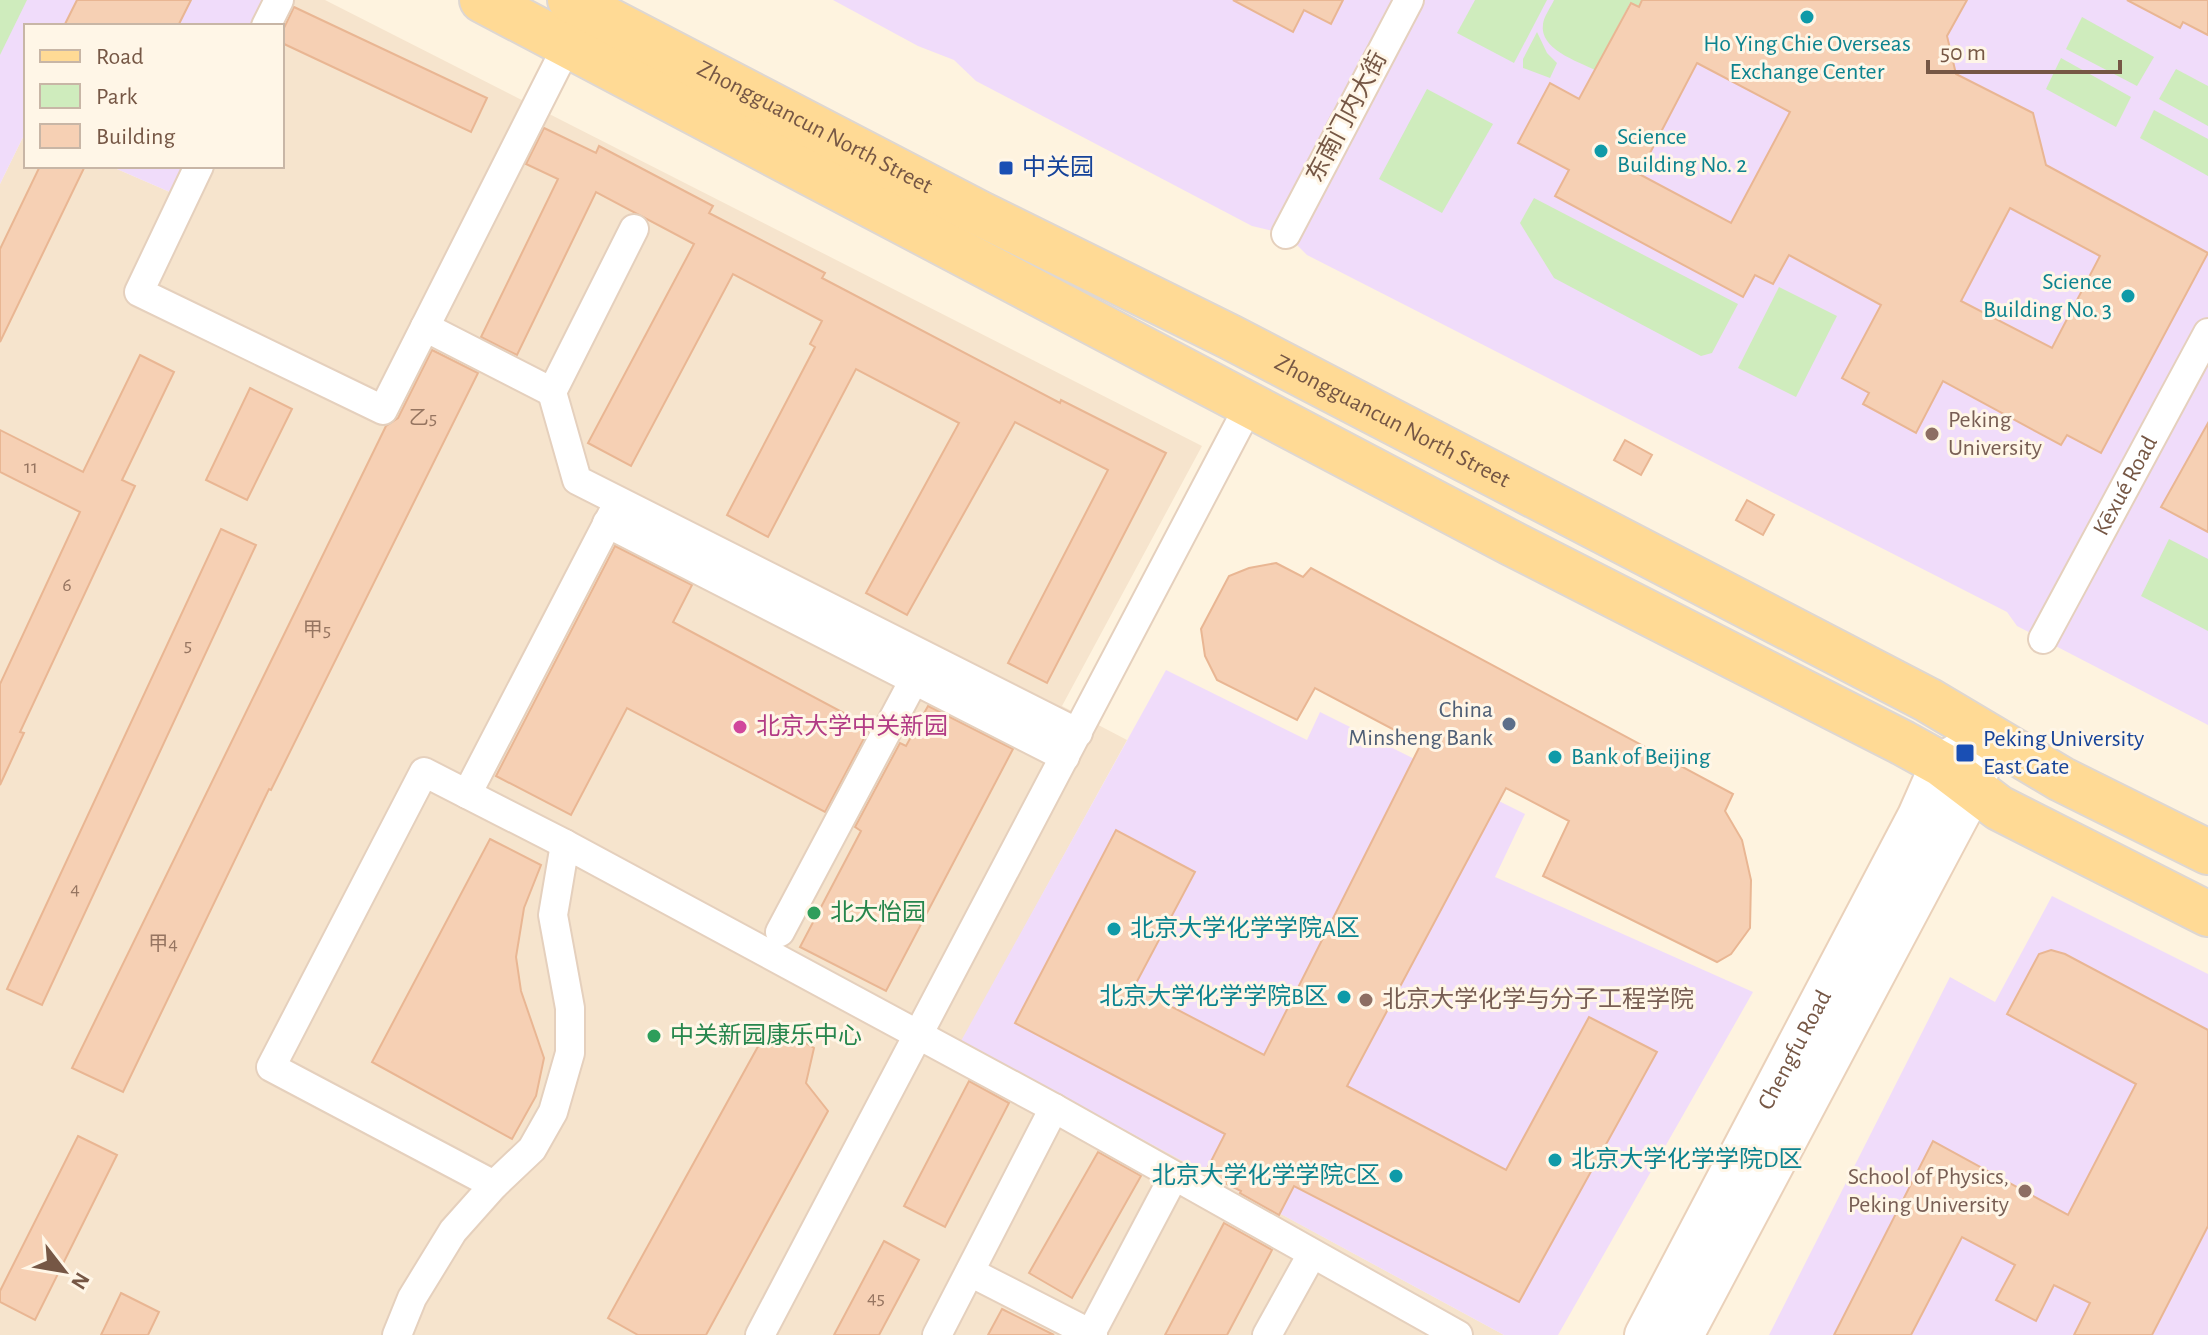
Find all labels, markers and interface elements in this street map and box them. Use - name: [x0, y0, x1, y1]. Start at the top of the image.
- marker: Ho Ying Chie Overseas Exchange Center: [1798, 8, 1816, 26]
- legend: [24, 24, 284, 168]
- scale bar: [1928, 24, 2120, 74]
- place label: Ho Ying Chie Overseas Exchange Center: [1703, 32, 1911, 84]
- text: 50 m: [1940, 41, 1986, 65]
- text: Road: [96, 45, 144, 69]
- street label: 东南门内大街: [1301, 47, 1391, 186]
- street label: Zhongguancun North Street: [693, 56, 937, 199]
- text: Park: [96, 85, 137, 109]
- text: Building: [96, 125, 175, 149]
- place label: Science Building No. 2: [1617, 125, 1747, 177]
- marker: Science Building No. 2: [1592, 142, 1610, 160]
- place label: 中关园: [1022, 154, 1094, 180]
- marker: 中关园: [997, 159, 1015, 177]
- place label: Science Building No. 3: [1983, 270, 2112, 322]
- marker: Science Building No. 3: [2119, 287, 2137, 305]
- street label: Zhongguancun North Street: [1271, 350, 1514, 493]
- house number: 乙5: [409, 408, 437, 428]
- place label: Peking University: [1948, 408, 2042, 460]
- marker: Peking University: [1923, 425, 1941, 443]
- street label: Kēxué Road: [2089, 432, 2162, 540]
- house number: 11: [24, 457, 38, 477]
- house number: 6: [62, 575, 72, 595]
- house number: 甲5: [303, 620, 331, 640]
- house number: 5: [184, 635, 192, 655]
- place label: China Minsheng Bank: [1348, 698, 1493, 750]
- place label: 北京大学中关新园: [756, 713, 948, 739]
- marker: China Minsheng Bank: [1500, 715, 1518, 733]
- marker: 北京大学中关新园: [731, 718, 749, 736]
- place label: Peking University East Gate: [1983, 727, 2144, 779]
- marker: Peking University East Gate: [1954, 742, 1976, 764]
- place label: Bank of Beijing: [1571, 745, 1711, 769]
- marker: Bank of Beijing: [1546, 748, 1564, 766]
- house number: 4: [70, 879, 80, 899]
- place label: 北大怡园: [830, 899, 926, 925]
- marker: 北大怡园: [805, 904, 823, 922]
- place label: 北京大学化学学院A区: [1130, 915, 1360, 941]
- marker: 北京大学化学学院A区: [1105, 920, 1123, 938]
- house number: 甲4: [148, 934, 178, 954]
- place label: 北京大学化学学院B区: [1099, 983, 1328, 1009]
- place label: 北京大学化学与分子工程学院: [1382, 986, 1694, 1012]
- street label: Chengfu Road: [1754, 986, 1836, 1114]
- marker: 北京大学化学学院B区: [1335, 988, 1353, 1006]
- marker: 北京大学化学与分子工程学院: [1357, 991, 1375, 1009]
- place label: 中关新园康乐中心: [670, 1022, 862, 1048]
- marker: 中关新园康乐中心: [645, 1027, 663, 1045]
- place label: 北京大学化学学院D区: [1571, 1146, 1803, 1172]
- marker: 北京大学化学学院D区: [1546, 1151, 1564, 1169]
- place label: 北京大学化学学院C区: [1152, 1162, 1380, 1188]
- place label: School of Physics, Peking University: [1848, 1165, 2009, 1217]
- marker: 北京大学化学学院C区: [1387, 1167, 1405, 1185]
- marker: School of Physics, Peking University: [2016, 1182, 2034, 1200]
- north arrow: [24, 1231, 104, 1311]
- text: N: [67, 1269, 94, 1293]
- house number: 45: [867, 1288, 885, 1308]

